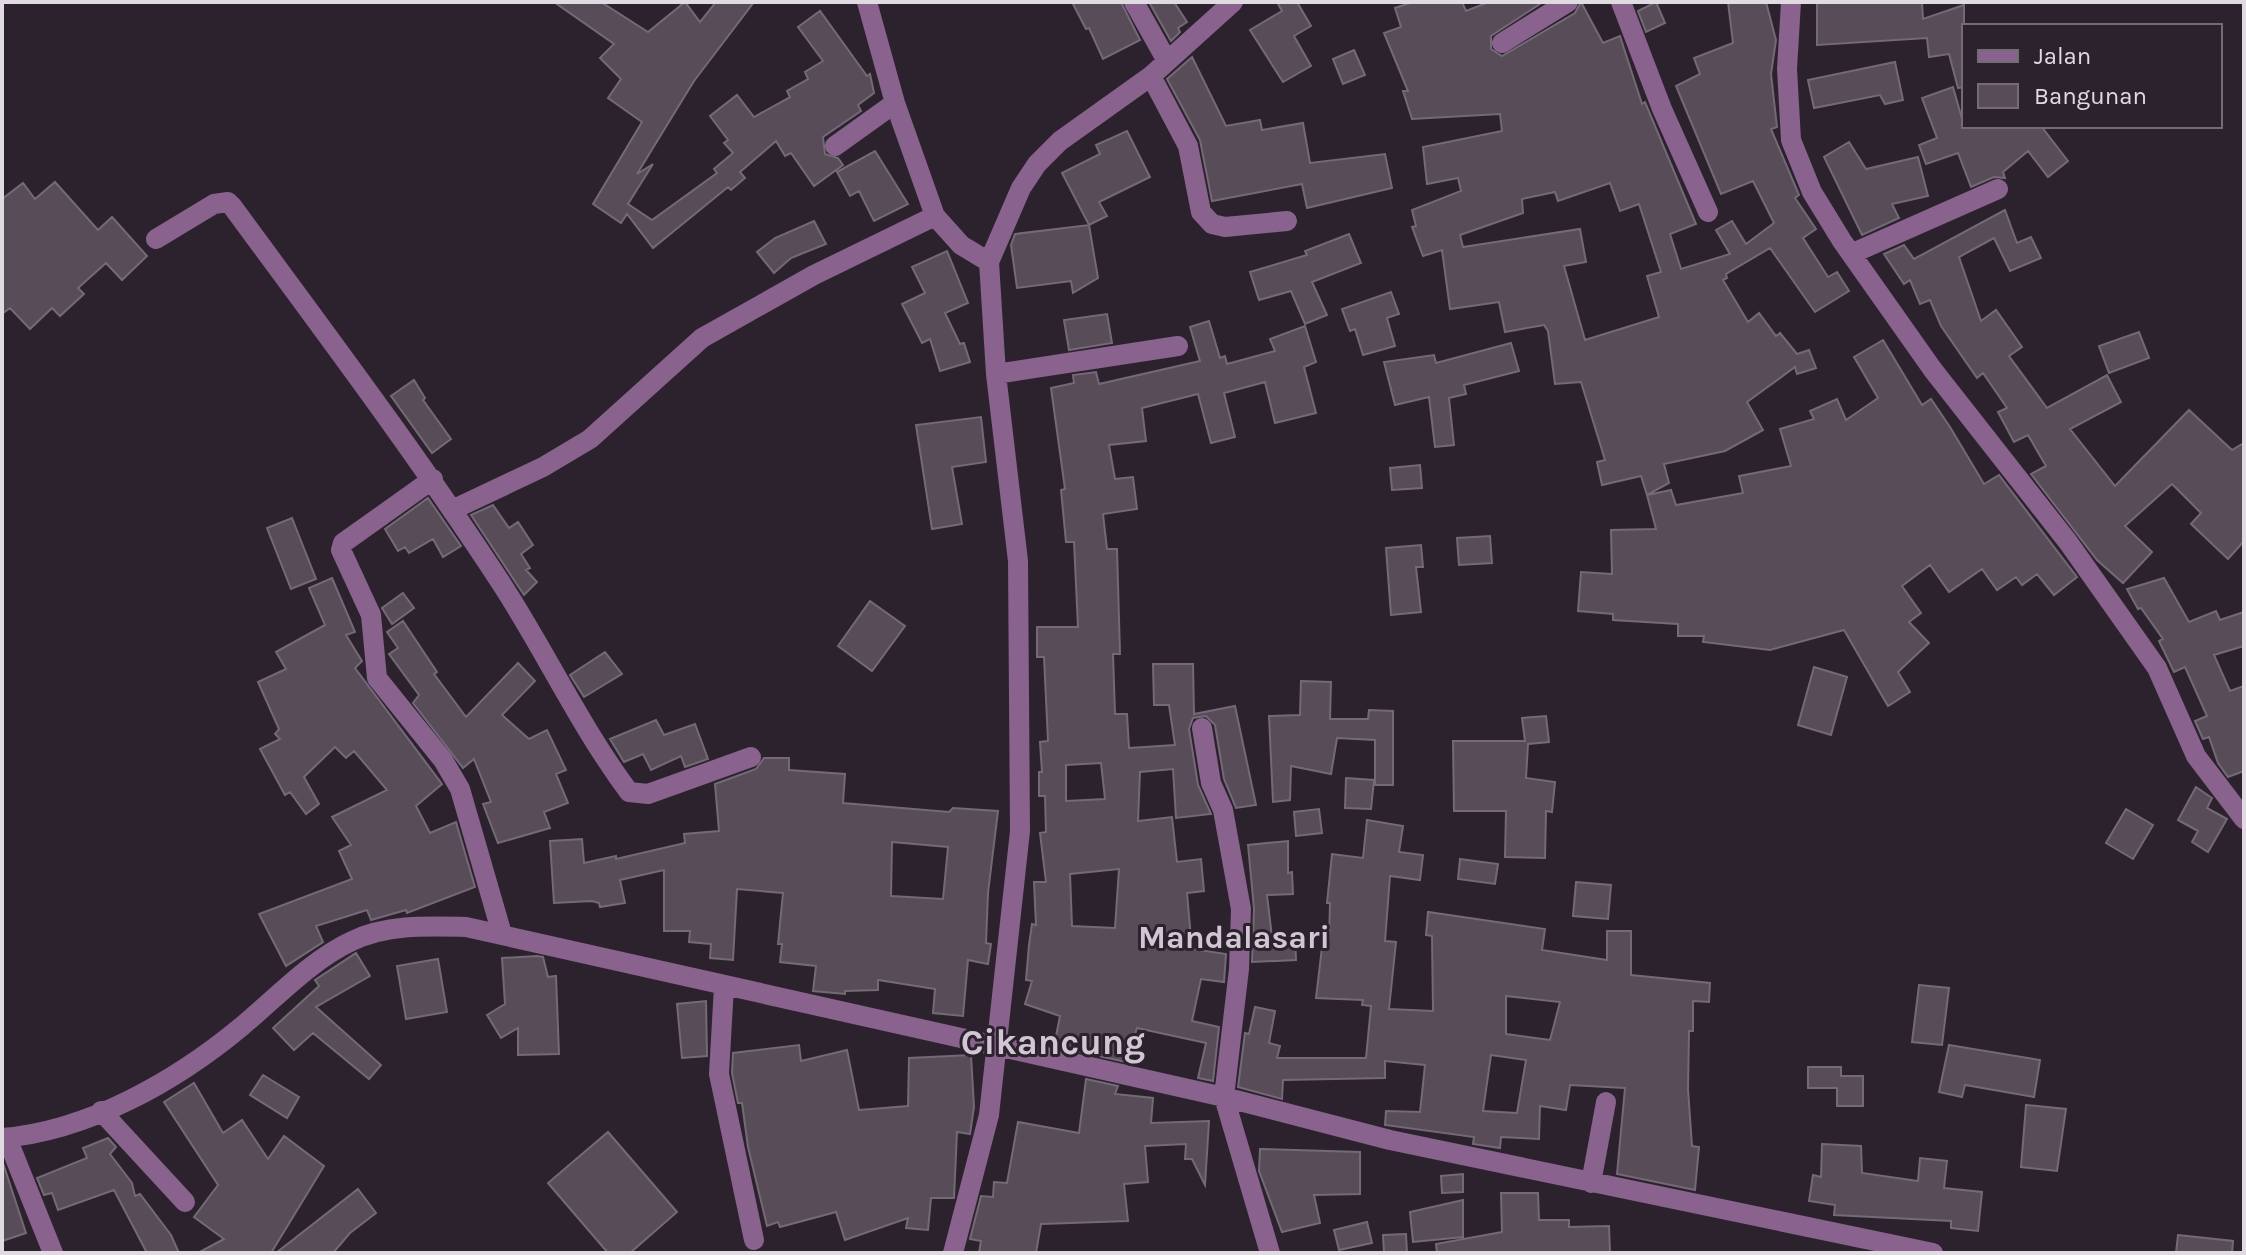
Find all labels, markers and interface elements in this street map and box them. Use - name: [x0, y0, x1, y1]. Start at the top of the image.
- legend: [1962, 24, 2222, 128]
- text: Jalan: [2034, 42, 2091, 70]
- text: Bangunan: [2034, 82, 2147, 110]
- district label: Mandalasari: [1138, 919, 1330, 956]
- district label: Cikancung: [961, 1021, 1145, 1064]

